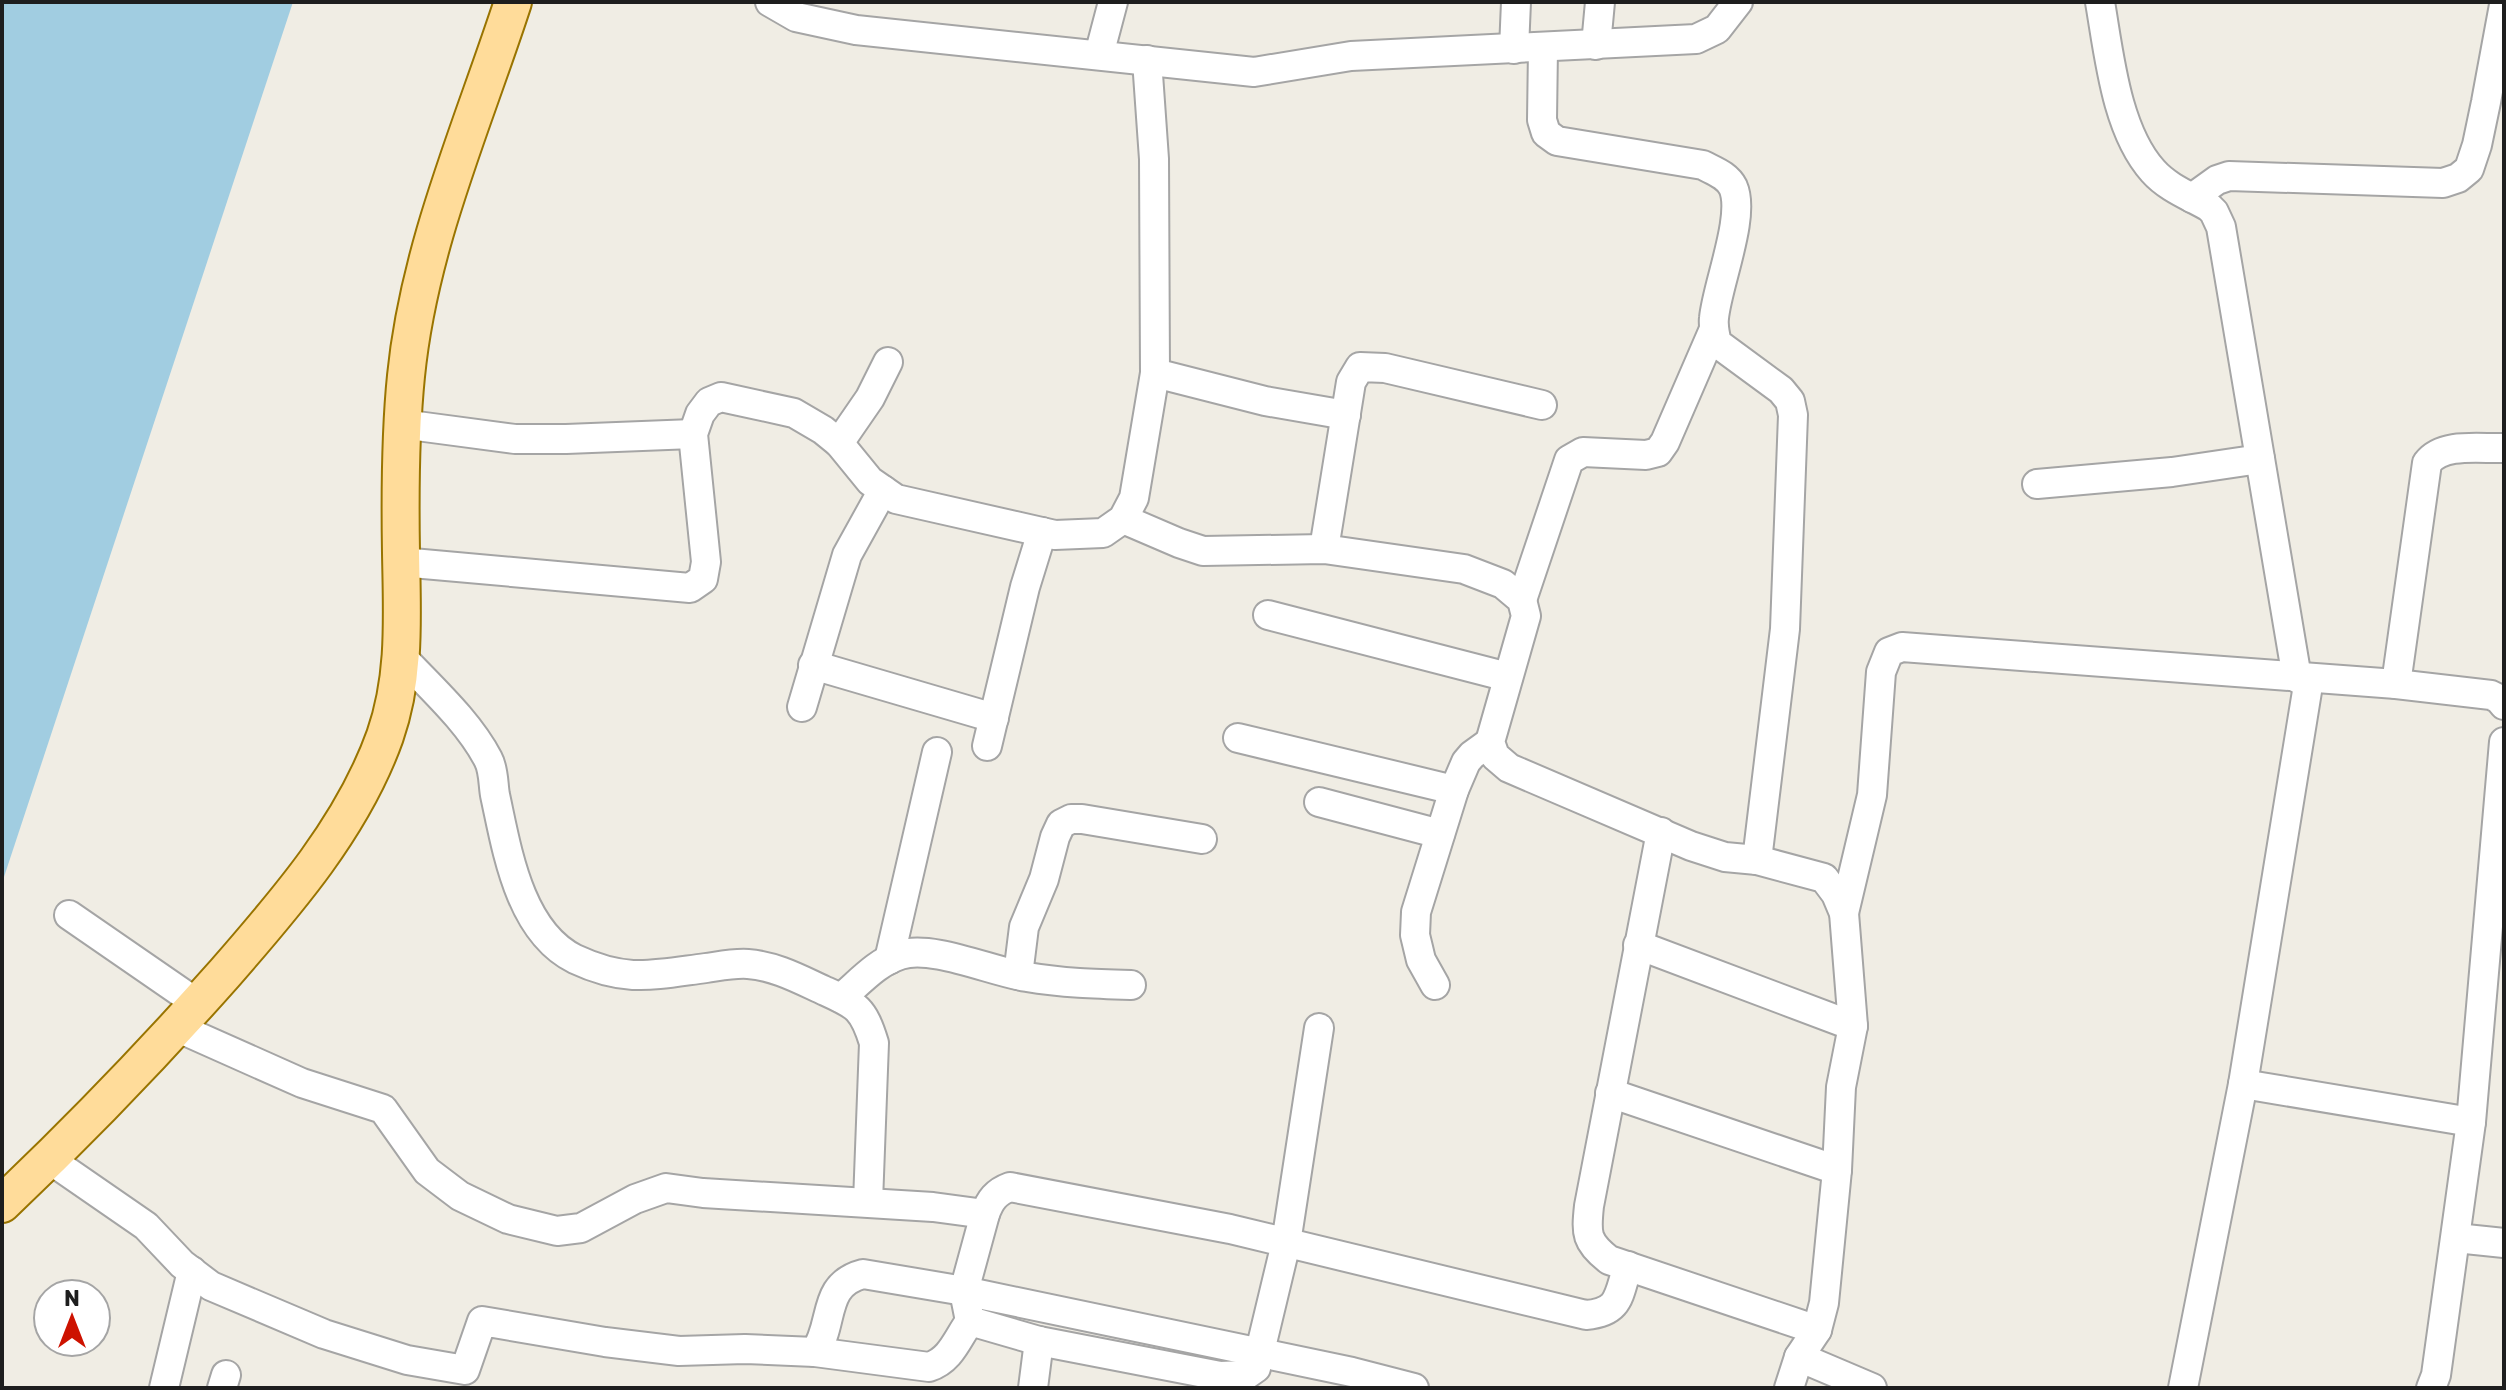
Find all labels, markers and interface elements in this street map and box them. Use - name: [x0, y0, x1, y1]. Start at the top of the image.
- north arrow: [32, 1278, 112, 1358]
- text: N: [64, 1285, 80, 1312]

